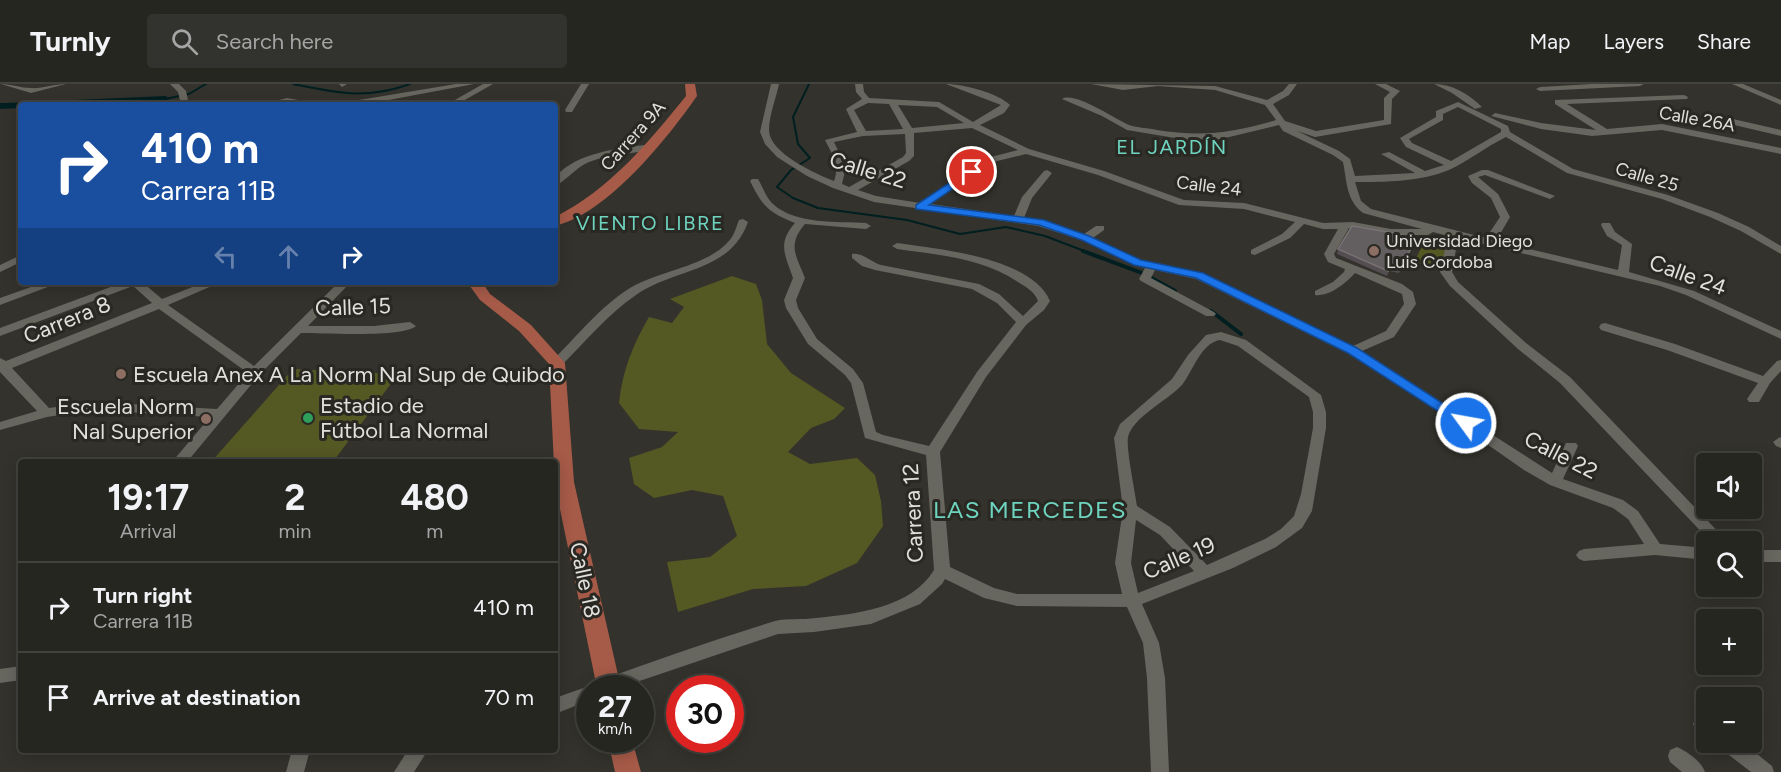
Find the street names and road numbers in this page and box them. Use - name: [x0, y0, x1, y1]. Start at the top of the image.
- street label: Carrera 9A: [596, 97, 670, 175]
- street label: Calle 26A: [1657, 101, 1737, 137]
- street label: Calle 22: [826, 146, 910, 194]
- street label: Calle 25: [1613, 158, 1681, 196]
- street label: Calle 24: [1175, 171, 1243, 201]
- street label: Calle 24: [1646, 249, 1730, 301]
- street label: Carrera 8: [19, 290, 115, 350]
- street label: Calle 15: [315, 292, 391, 322]
- street label: Calle 22: [1520, 425, 1602, 485]
- street label: Carrera 12: [897, 463, 929, 563]
- street label: Calle 19: [1139, 531, 1219, 585]
- street label: Calle 18: [564, 540, 606, 620]

